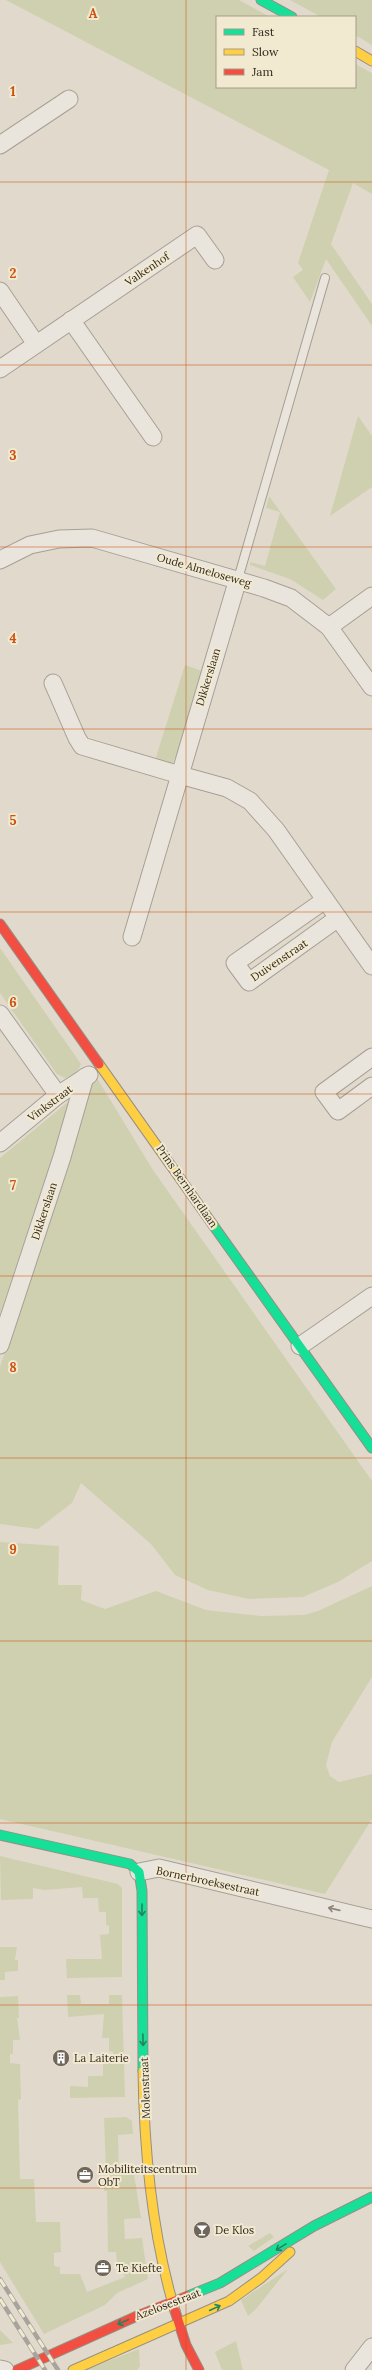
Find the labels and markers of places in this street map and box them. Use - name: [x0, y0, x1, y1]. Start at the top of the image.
- building icon: La Laiterie: [51, 2048, 71, 2068]
- place label: La Laiterie: [74, 2051, 129, 2065]
- place label: Mobiliteitscentrum ObT: [98, 2162, 197, 2189]
- office icon: Mobiliteitscentrum ObT: [75, 2165, 95, 2185]
- bar icon: De Klos: [192, 2220, 212, 2240]
- place label: De Klos: [215, 2223, 254, 2237]
- office icon: Te Kiefte: [93, 2258, 113, 2278]
- place label: Te Kiefte: [116, 2261, 162, 2275]

